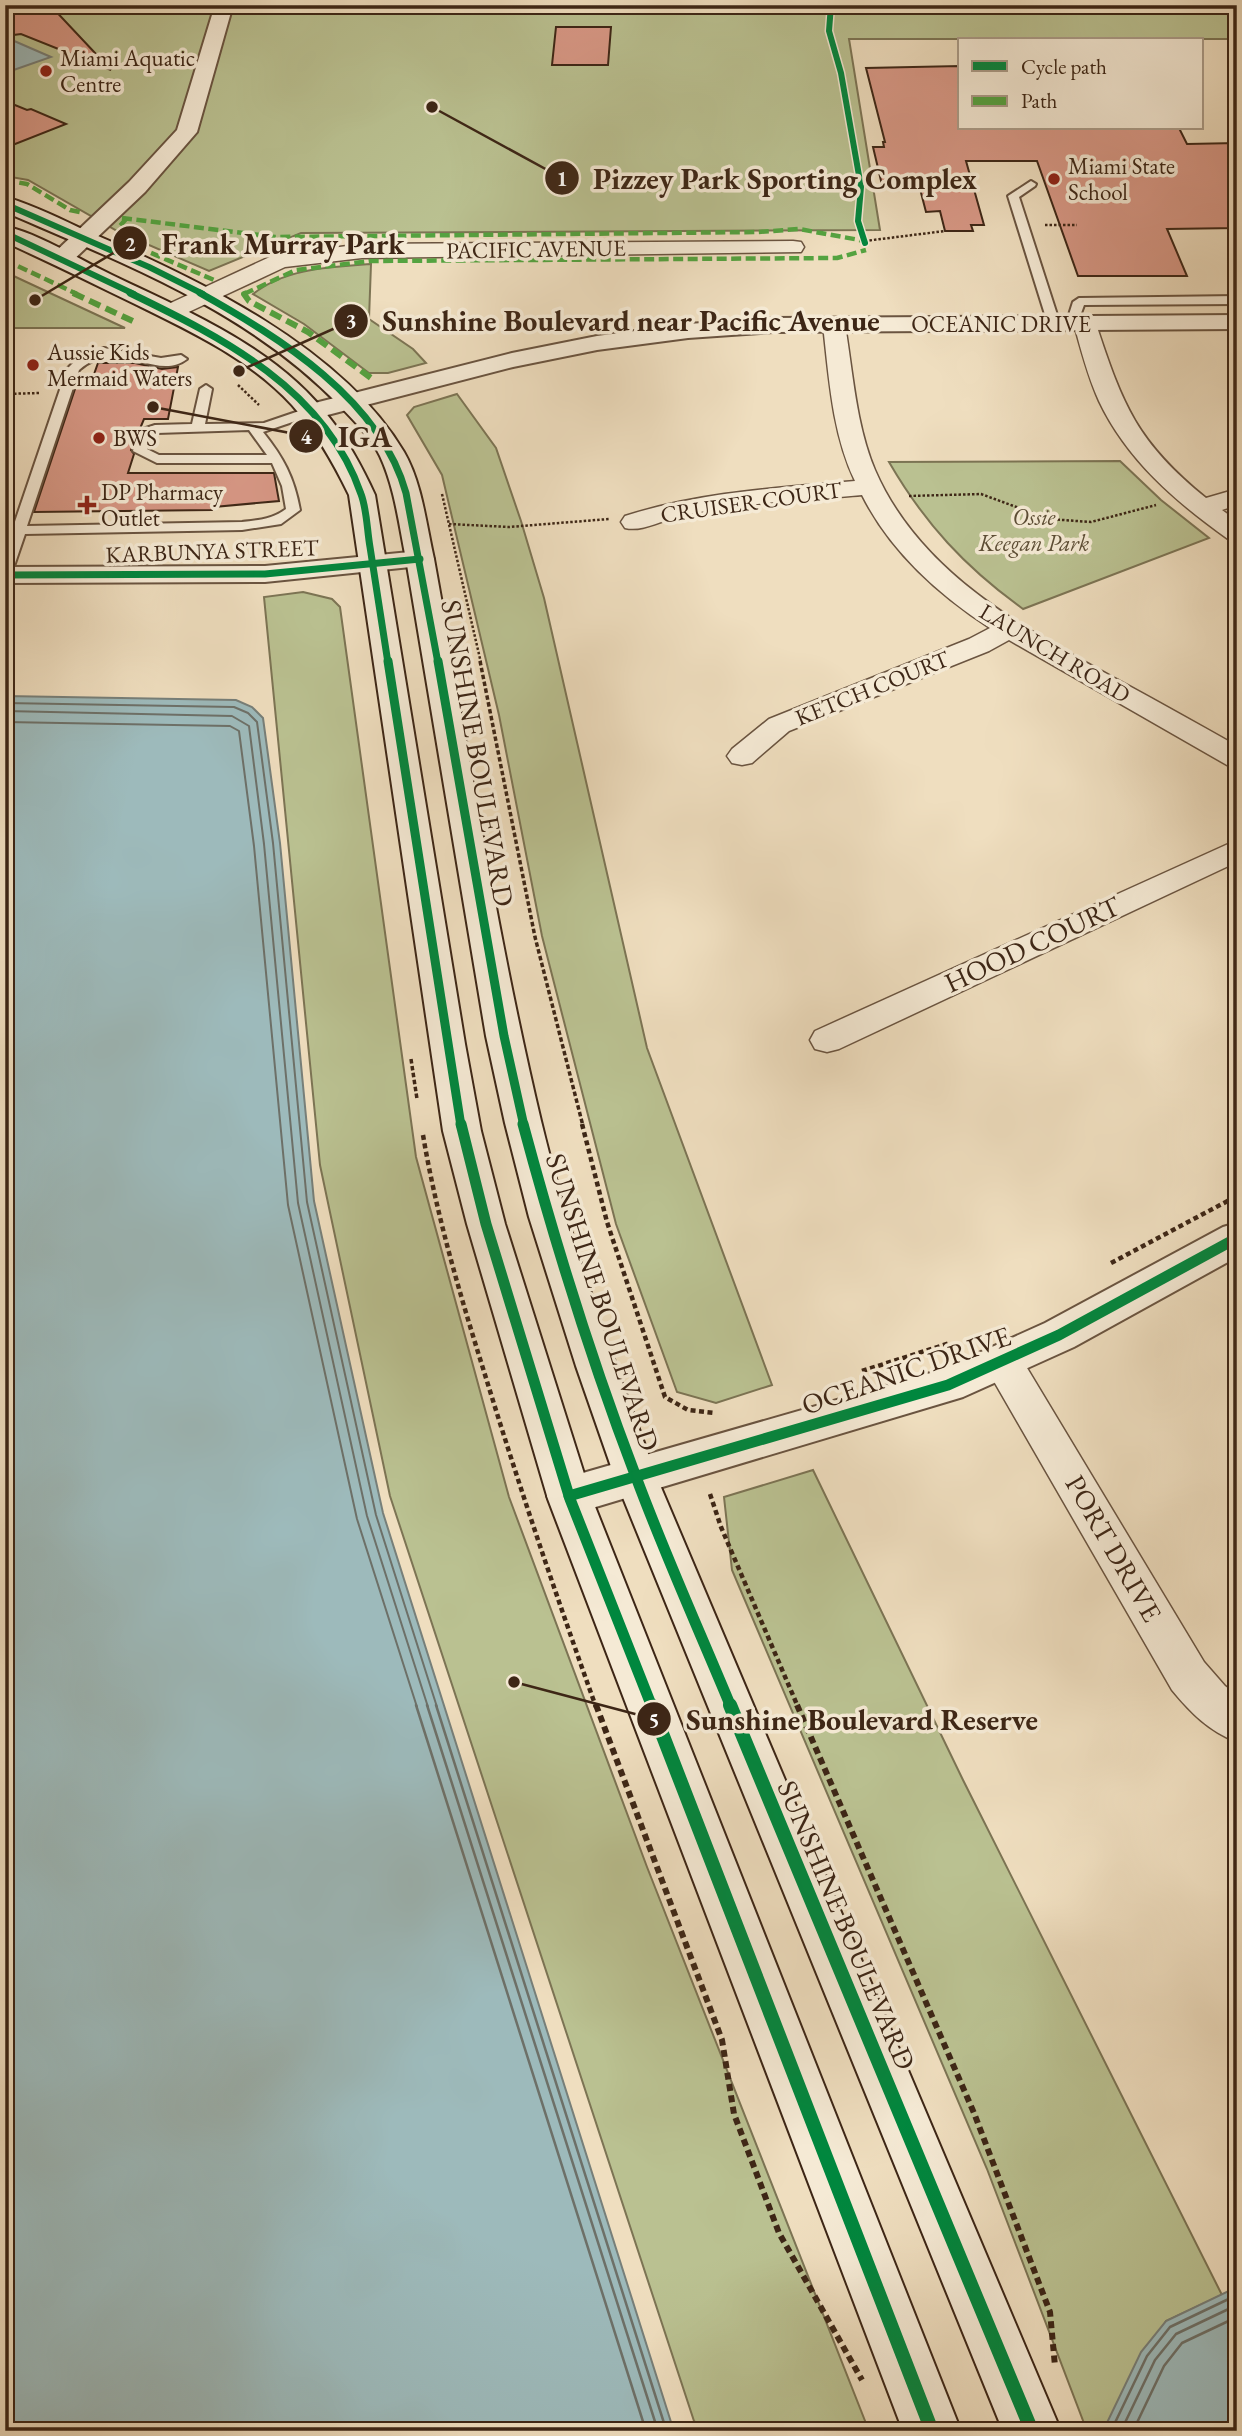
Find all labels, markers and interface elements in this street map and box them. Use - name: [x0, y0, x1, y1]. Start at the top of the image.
- legend: [958, 38, 1204, 130]
- place label: Miami Aquatic Centre: [60, 43, 195, 99]
- text: Cycle path: [1021, 53, 1107, 80]
- marker: Miami Aquatic Centre: [38, 63, 54, 79]
- text: Path: [1021, 87, 1058, 114]
- place label: Miami State School: [1068, 151, 1175, 207]
- callout: Pizzey Park Sporting Complex: [544, 153, 991, 204]
- text: Pizzey Park Sporting Complex: [593, 159, 977, 198]
- text: 1: [556, 165, 568, 192]
- marker: Miami State School: [1046, 171, 1062, 187]
- callout: Frank Murray Park: [112, 218, 419, 269]
- text: Frank Murray Park: [161, 224, 405, 263]
- text: 2: [124, 230, 136, 257]
- street label: PACIFIC AVENUE: [446, 232, 626, 266]
- callout: Sunshine Boulevard near Pacific Avenue: [334, 295, 894, 346]
- text: Sunshine Boulevard near Pacific Avenue: [382, 301, 880, 340]
- text: 3: [345, 307, 357, 334]
- street label: OCEANIC DRIVE: [911, 309, 1091, 339]
- place label: Aussie Kids Mermaid Waters: [46, 337, 192, 393]
- marker: Aussie Kids Mermaid Waters: [25, 357, 41, 373]
- callout: IGA: [289, 411, 406, 462]
- text: IGA: [338, 417, 392, 456]
- place label: BWS: [113, 423, 157, 453]
- text: 4: [300, 423, 312, 450]
- marker: BWS: [91, 430, 107, 446]
- street label: CRUISER COURT: [659, 474, 844, 530]
- place label: DP Pharmacy Outlet: [101, 477, 224, 533]
- marker: DP Pharmacy Outlet: [79, 497, 95, 513]
- park label: Ossie Keegan Park: [978, 502, 1090, 558]
- street label: KARBUNYA STREET: [105, 532, 320, 570]
- street label: LAUNCH ROAD: [974, 596, 1136, 710]
- street label: SUNSHINE BOULEVARD: [433, 597, 523, 909]
- street label: KETCH COURT: [791, 643, 954, 733]
- street label: HOOD COURT: [938, 887, 1126, 1000]
- street label: SUNSHINE BOULEVARD: [538, 1149, 668, 1455]
- street label: OCEANIC DRIVE: [797, 1317, 1015, 1423]
- street label: PORT DRIVE: [1058, 1468, 1171, 1628]
- callout: Sunshine Boulevard Reserve: [637, 1694, 1052, 1745]
- text: Sunshine Boulevard Reserve: [686, 1700, 1038, 1739]
- text: 5: [648, 1706, 660, 1733]
- street label: SUNSHINE BOULEVARD: [770, 1775, 924, 2075]

